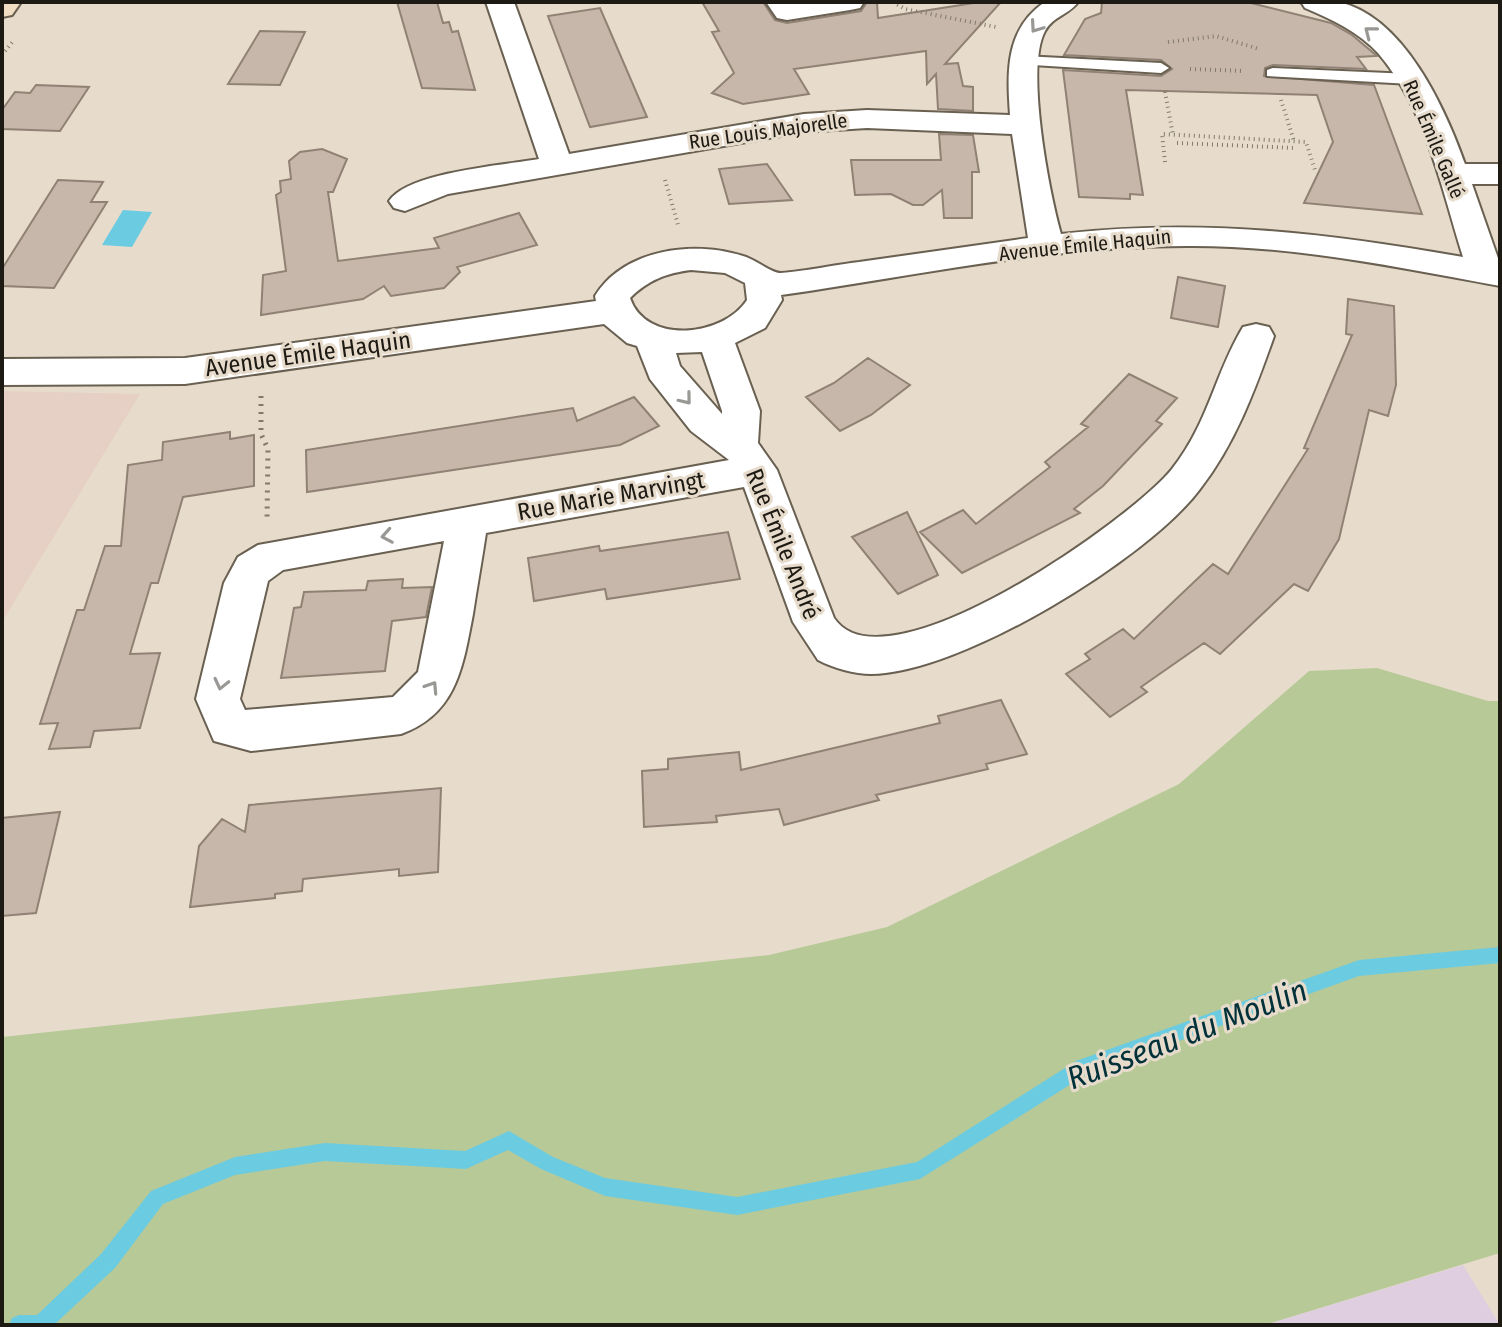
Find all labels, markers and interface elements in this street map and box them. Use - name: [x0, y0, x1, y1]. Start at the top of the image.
- one-way arrow: [1031, 18, 1046, 33]
- one-way arrow: [1365, 27, 1379, 42]
- street label: Rue Émile Gallé: [1398, 76, 1470, 202]
- street label: Rue Louis Majorelle: [687, 108, 849, 154]
- street label: Avenue Émile Haquin: [998, 224, 1172, 266]
- street label: Avenue Émile Haquin: [203, 325, 413, 382]
- one-way arrow: [677, 390, 691, 405]
- street label: Rue Émile André: [740, 464, 827, 623]
- street label: Rue Marie Marvingt: [515, 466, 707, 526]
- one-way arrow: [380, 526, 394, 543]
- one-way arrow: [214, 677, 231, 691]
- one-way arrow: [422, 681, 437, 695]
- water label: Ruisseau du Moulin: [1061, 971, 1313, 1097]

